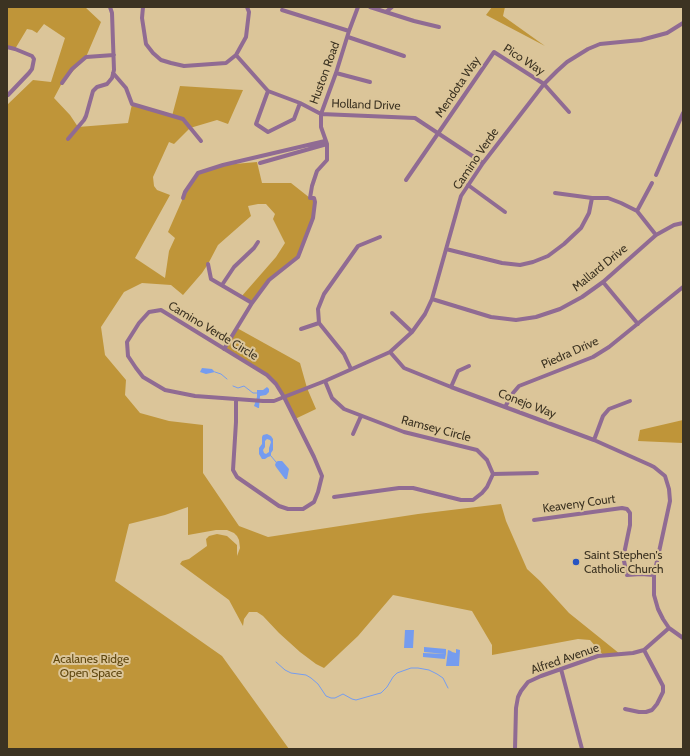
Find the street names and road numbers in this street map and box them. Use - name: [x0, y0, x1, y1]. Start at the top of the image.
- street label: Huston Road: [307, 40, 343, 106]
- street label: Pico Way: [501, 41, 547, 79]
- street label: Mendota Way: [432, 54, 484, 120]
- street label: Holland Drive: [331, 97, 401, 113]
- street label: Camino Verde: [450, 125, 502, 193]
- street label: Mallard Drive: [570, 241, 630, 295]
- street label: Camino Verde Circle: [165, 298, 261, 364]
- street label: Piedra Drive: [539, 334, 601, 372]
- street label: Conejo Way: [496, 386, 558, 422]
- street label: Ramsey Circle: [400, 413, 472, 445]
- street label: Keaveny Court: [542, 492, 616, 516]
- street label: Alfred Avenue: [529, 641, 601, 677]

